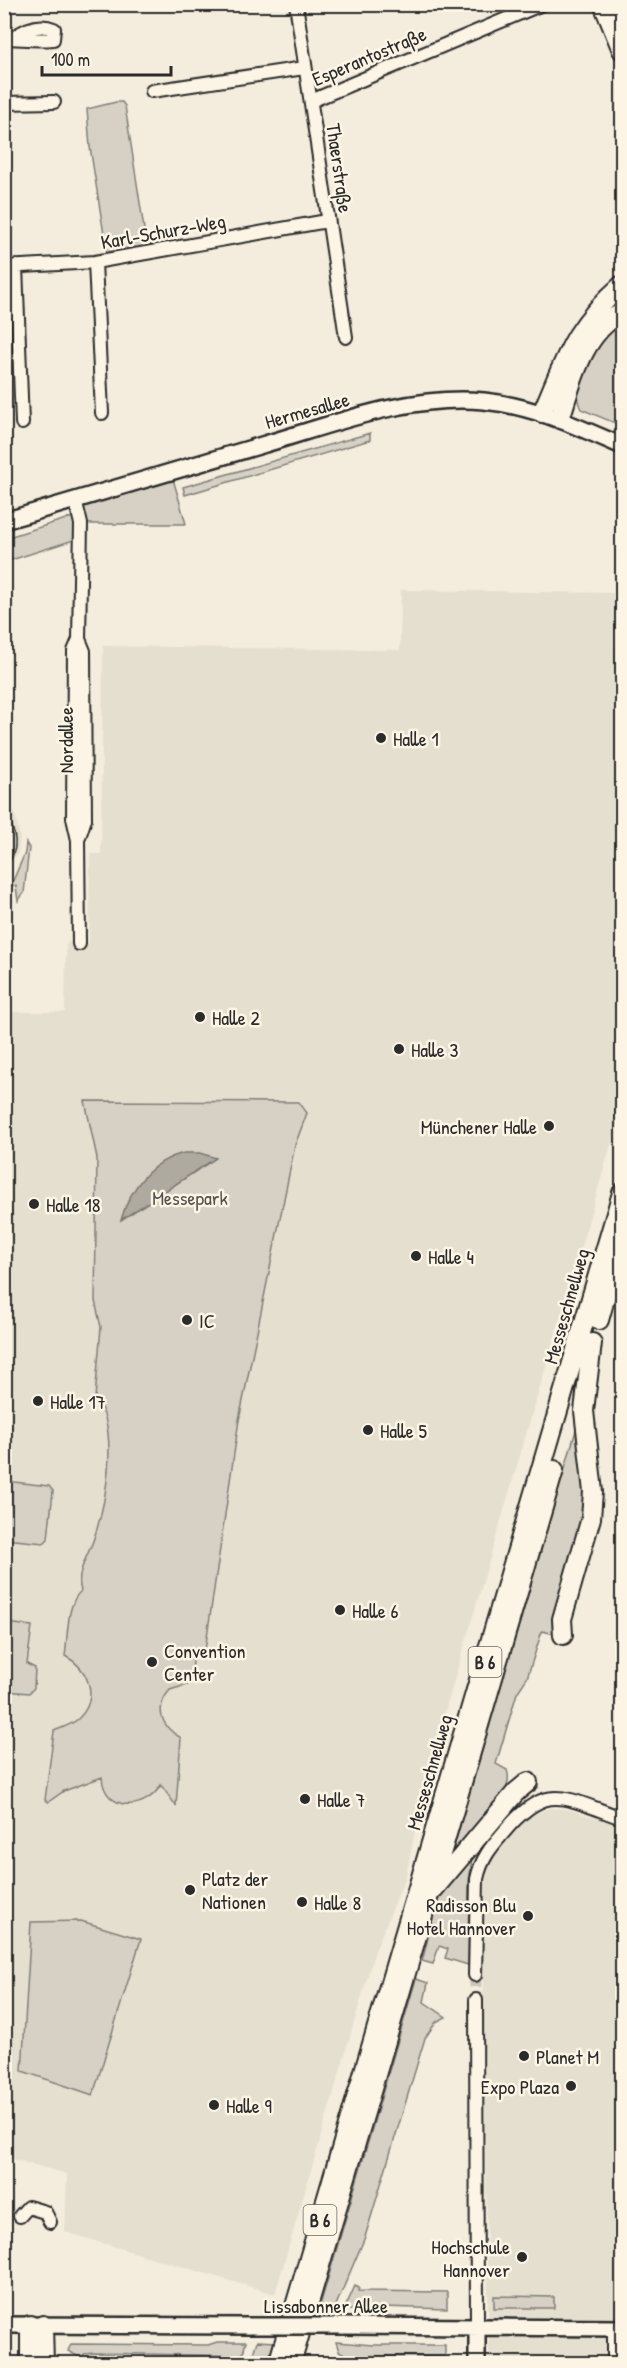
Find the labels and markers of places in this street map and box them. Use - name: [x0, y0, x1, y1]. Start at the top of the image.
- place label: Halle 1: [393, 725, 439, 752]
- marker: Halle 1: [374, 731, 388, 745]
- place label: Halle 2: [212, 1004, 260, 1031]
- marker: Halle 2: [193, 1010, 207, 1024]
- place label: Halle 3: [411, 1036, 458, 1063]
- marker: Halle 3: [392, 1042, 406, 1056]
- place label: Münchener Halle: [421, 1113, 537, 1140]
- marker: Münchener Halle: [542, 1119, 556, 1133]
- place label: Halle 18: [46, 1191, 100, 1218]
- marker: Halle 18: [27, 1197, 41, 1211]
- place label: Halle 4: [428, 1243, 474, 1270]
- marker: Halle 4: [409, 1249, 423, 1263]
- place label: IC: [199, 1307, 215, 1334]
- marker: IC: [180, 1313, 194, 1327]
- place label: Halle 17: [50, 1388, 106, 1415]
- marker: Halle 17: [31, 1394, 45, 1408]
- place label: Halle 5: [380, 1417, 427, 1444]
- marker: Halle 5: [361, 1423, 375, 1437]
- place label: Halle 6: [352, 1597, 398, 1624]
- marker: Halle 6: [333, 1603, 347, 1617]
- place label: Convention Center: [164, 1637, 246, 1687]
- marker: Convention Center: [145, 1655, 159, 1669]
- place label: Halle 7: [317, 1786, 365, 1813]
- marker: Halle 7: [298, 1792, 312, 1806]
- place label: Platz der Nationen: [202, 1865, 269, 1915]
- marker: Platz der Nationen: [183, 1883, 197, 1897]
- place label: Halle 8: [314, 1889, 361, 1916]
- place label: Radisson Blu Hotel Hannover: [407, 1891, 516, 1941]
- marker: Halle 8: [295, 1895, 309, 1909]
- marker: Radisson Blu Hotel Hannover: [521, 1909, 535, 1923]
- place label: Planet M: [536, 2043, 599, 2070]
- marker: Planet M: [517, 2049, 531, 2063]
- place label: Expo Plaza: [481, 2073, 559, 2100]
- marker: Expo Plaza: [564, 2079, 578, 2093]
- place label: Halle 9: [226, 2092, 272, 2119]
- marker: Halle 9: [207, 2098, 221, 2112]
- place label: Hochschule Hannover: [431, 2233, 510, 2283]
- marker: Hochschule Hannover: [515, 2250, 529, 2264]

